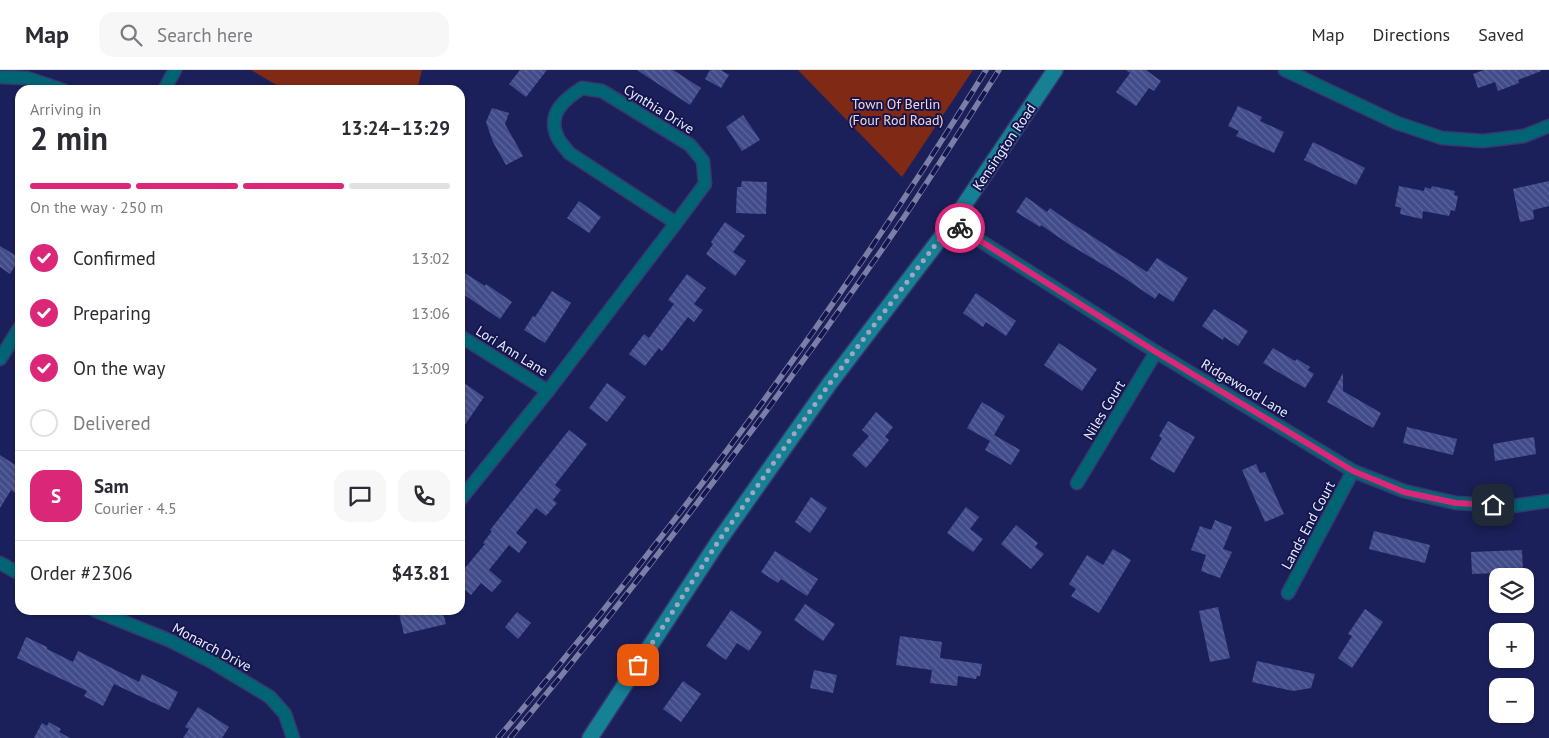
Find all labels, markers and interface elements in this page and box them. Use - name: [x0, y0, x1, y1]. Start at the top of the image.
- search box: [99, 12, 449, 57]
- text: Map: [25, 19, 69, 50]
- icon: search: [117, 21, 145, 49]
- text: Search here: [157, 23, 253, 47]
- text: Map: [1312, 23, 1344, 46]
- text: Directions: [1372, 23, 1450, 46]
- text: Saved: [1478, 23, 1524, 46]
- street label: Cynthia Drive: [620, 80, 698, 138]
- park label: Town Of Berlin (Four Rod Road): [849, 95, 943, 129]
- text: Arriving in: [30, 99, 101, 119]
- street label: Kensington Road: [968, 100, 1040, 194]
- text: 13:24–13:29: [341, 116, 450, 140]
- text: 2 min: [30, 117, 108, 159]
- text: On the way · 250 m: [30, 197, 163, 217]
- courier: [935, 203, 985, 253]
- icon: bike: [946, 214, 974, 242]
- icon: check: [30, 244, 58, 272]
- text: Confirmed: [73, 246, 156, 270]
- text: 13:02: [412, 248, 450, 268]
- icon: check: [30, 299, 58, 327]
- text: Preparing: [73, 301, 151, 325]
- text: 13:06: [412, 303, 450, 323]
- street label: Lori Ann Lane: [473, 322, 551, 380]
- icon: check: [30, 354, 58, 382]
- street label: Ridgewood Lane: [1198, 355, 1292, 421]
- text: On the way: [73, 356, 165, 380]
- text: 13:09: [412, 358, 450, 378]
- street label: Niles Court: [1079, 377, 1129, 443]
- text: Delivered: [73, 411, 151, 435]
- button: chat: [334, 470, 386, 522]
- button: phone: [398, 470, 450, 522]
- text: Sam: [94, 474, 129, 498]
- street label: Lands End Court: [1277, 477, 1339, 572]
- text: S: [51, 484, 61, 508]
- pin: [1472, 484, 1514, 526]
- icon: home: [1479, 491, 1507, 519]
- text: Courier · 4.5: [94, 498, 177, 518]
- text: Order #2306: [30, 561, 133, 585]
- text: $43.81: [391, 561, 450, 585]
- map controls: [1489, 568, 1534, 723]
- button: layers: [1489, 568, 1534, 613]
- street label: Monarch Drive: [169, 619, 255, 675]
- button: +: [1489, 623, 1534, 668]
- pin: [617, 644, 659, 686]
- icon: bag: [624, 651, 652, 679]
- button: −: [1489, 678, 1534, 723]

